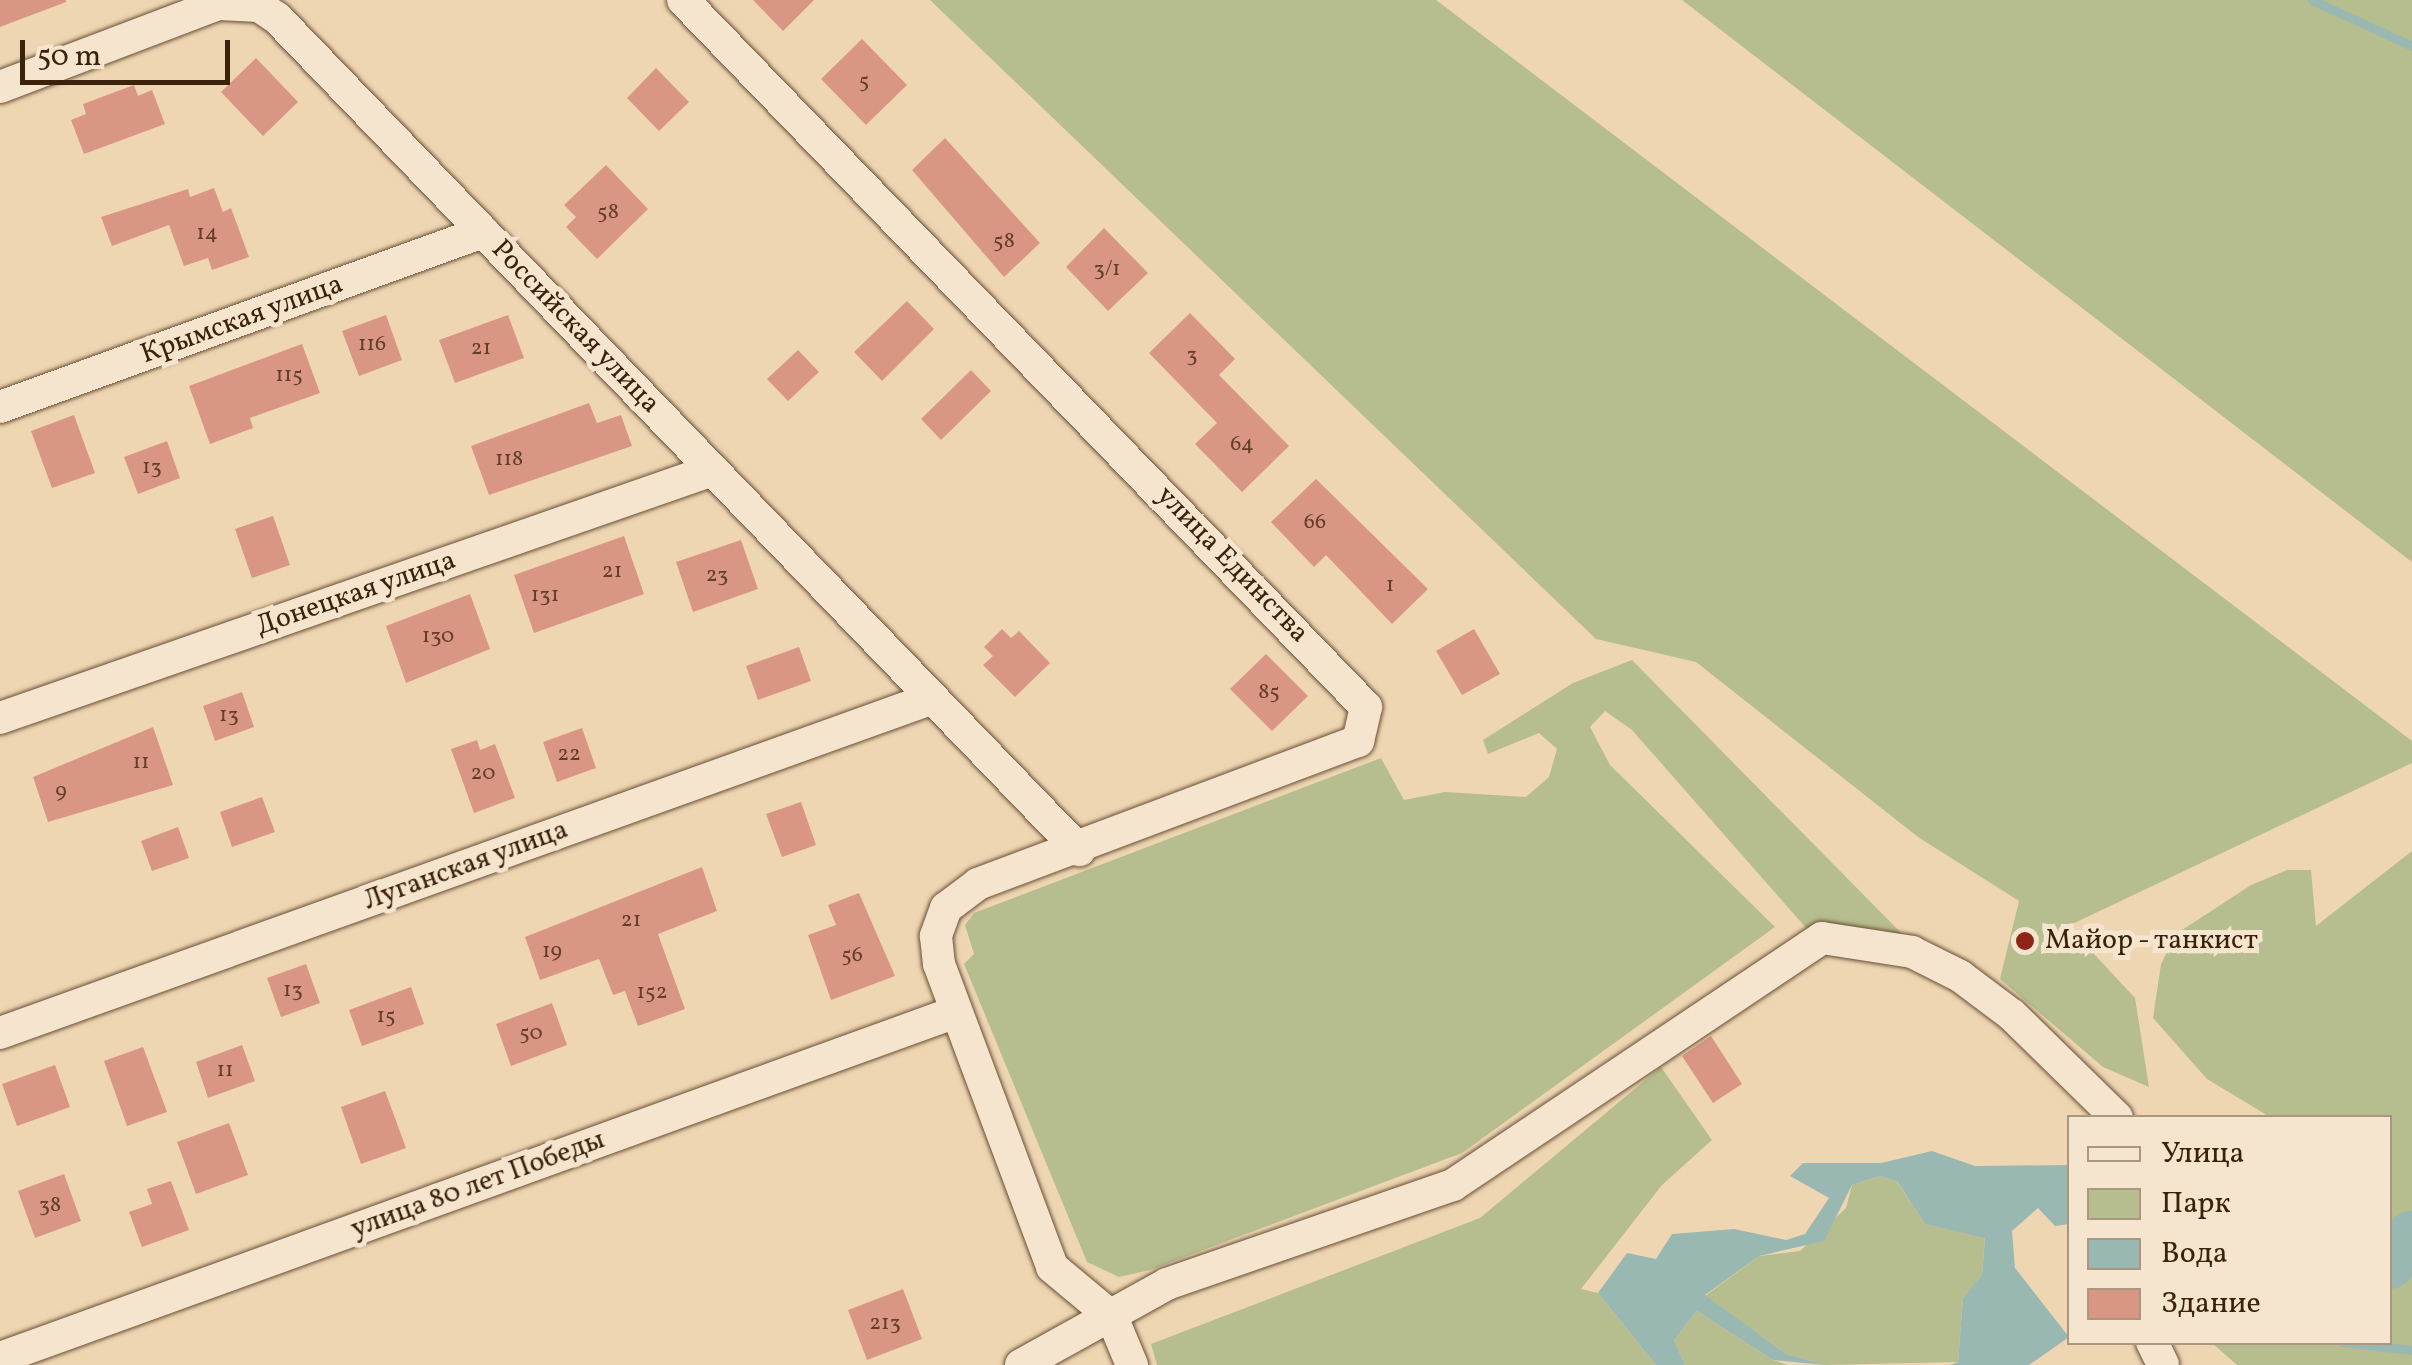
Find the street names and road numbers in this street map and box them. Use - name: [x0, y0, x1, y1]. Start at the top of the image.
- street label: Российская улица: [483, 233, 667, 421]
- street label: Крымская улица: [136, 268, 348, 372]
- street label: улица Единства: [1149, 480, 1315, 650]
- street label: Донецкая улица: [251, 544, 461, 644]
- street label: Луганская улица: [359, 813, 573, 919]
- street label: улица 80 лет Победы: [347, 1123, 609, 1247]

